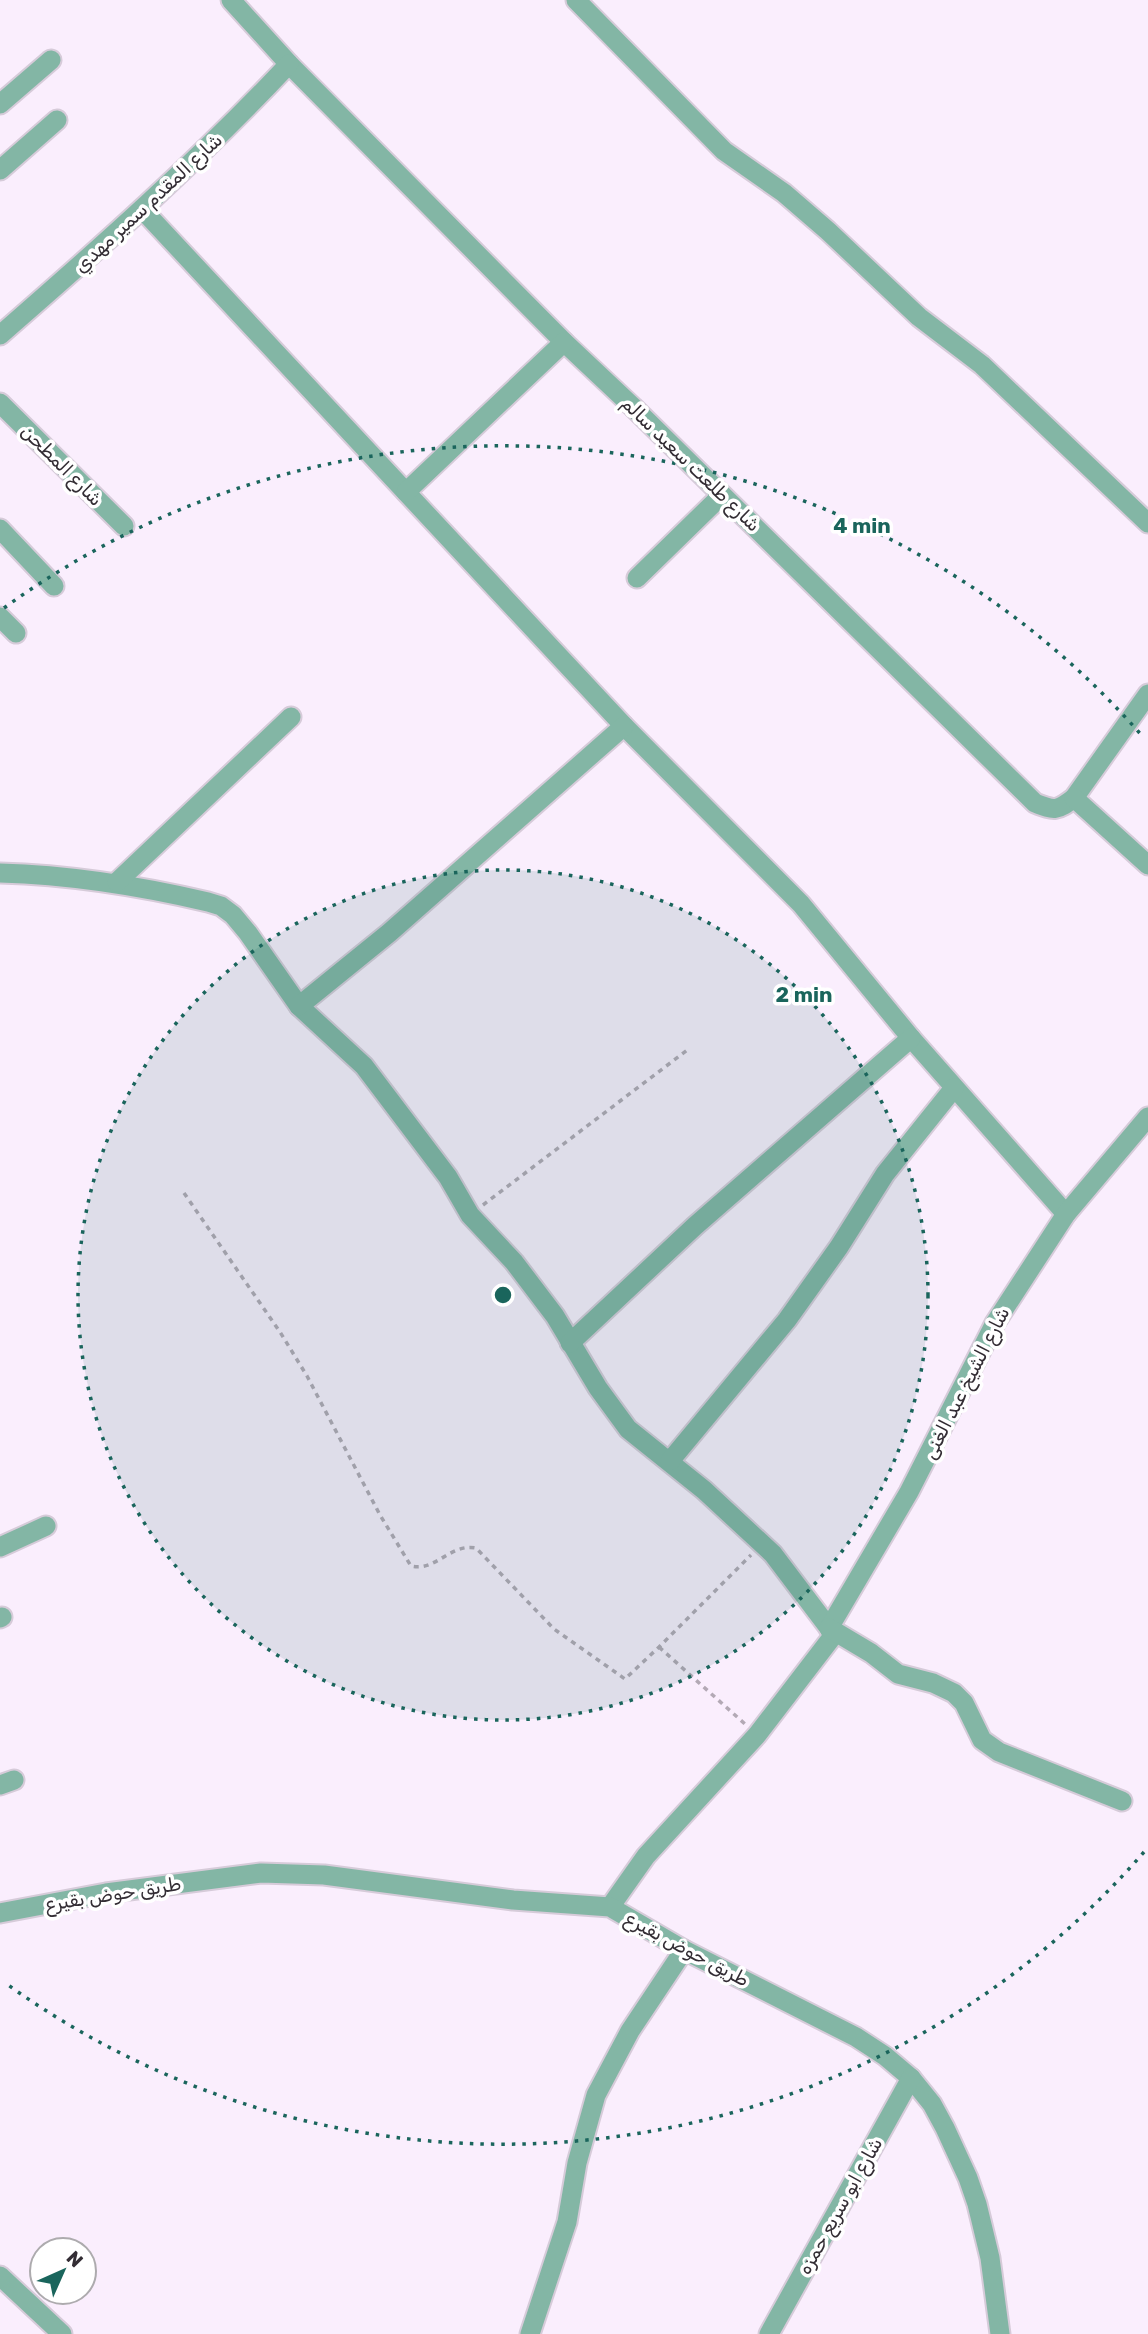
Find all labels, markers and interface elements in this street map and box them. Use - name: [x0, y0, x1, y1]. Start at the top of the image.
- street label: شارع المقدم سمير مهدي: [69, 128, 228, 279]
- street label: شارع طلعت سعيد سالم: [615, 392, 765, 538]
- street label: شارع المطحن: [15, 419, 108, 512]
- text: 4 min: [833, 513, 891, 538]
- text: 2 min: [776, 982, 832, 1007]
- centre of rings: [491, 1283, 515, 1307]
- street label: شارع الشيخ عبد الغنى: [918, 1303, 1016, 1464]
- street label: طريق حوض بقيرع: [43, 1872, 183, 1918]
- street label: طريق حوض بقيرع: [620, 1907, 753, 1993]
- street label: شارع ابو سريع حمزه: [793, 2133, 889, 2279]
- north arrow: [28, 2236, 98, 2306]
- text: N: [62, 2246, 88, 2272]

